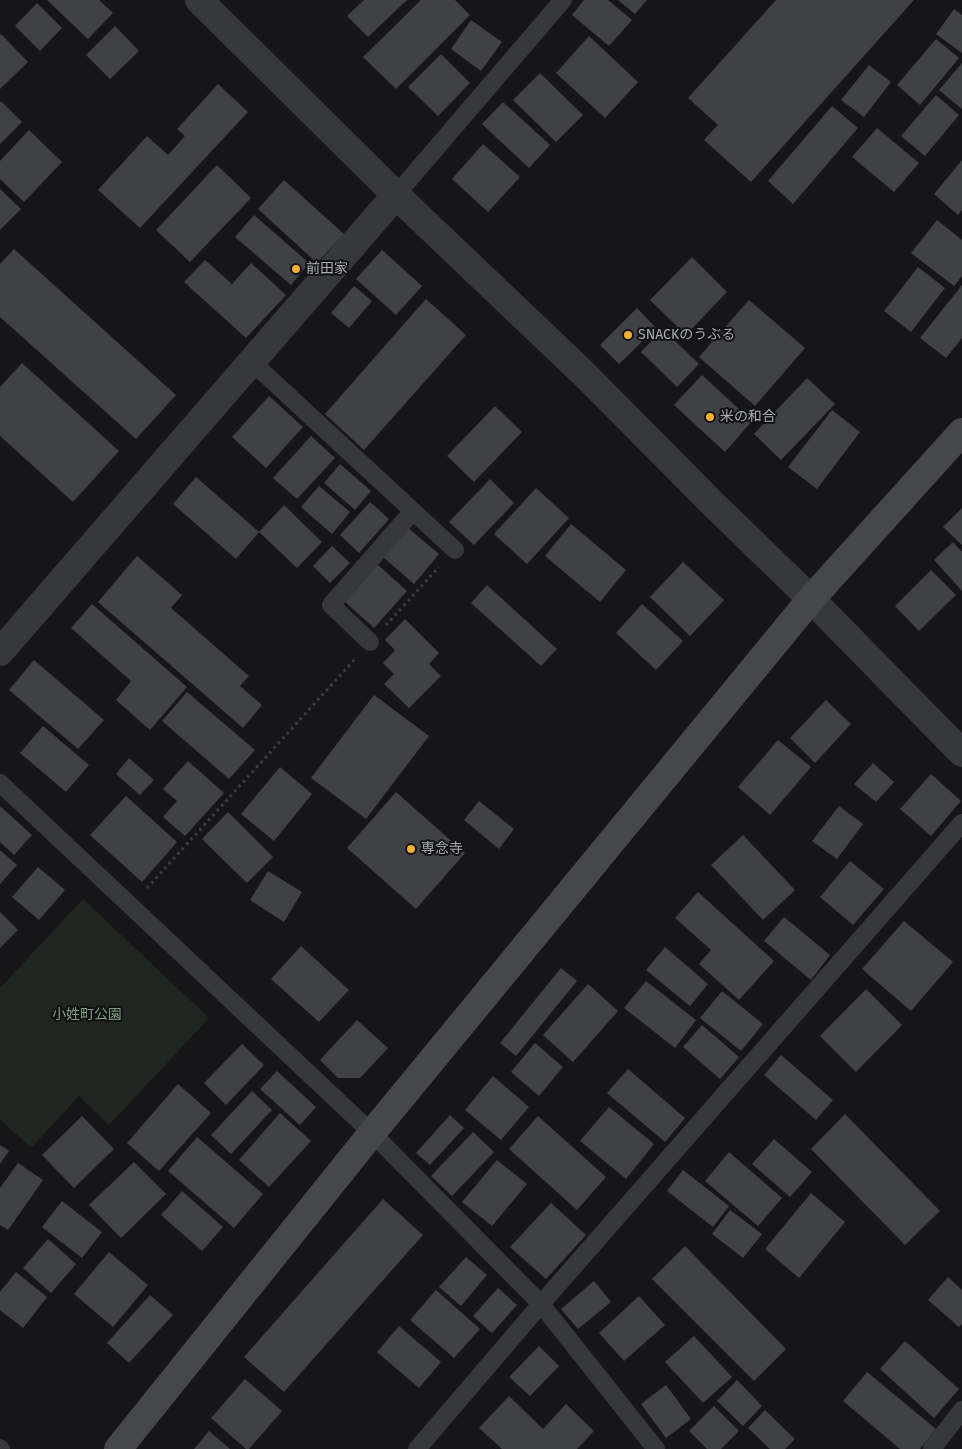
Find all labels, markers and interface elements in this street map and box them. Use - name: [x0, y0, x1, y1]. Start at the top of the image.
- place label: 前田家: [306, 261, 348, 277]
- marker: 前田家: [290, 263, 302, 275]
- place label: SNACKのうぶる: [638, 327, 735, 343]
- marker: SNACKのうぶる: [622, 329, 634, 341]
- place label: 米の和合: [720, 409, 776, 425]
- marker: 米の和合: [704, 411, 716, 423]
- place label: 専念寺: [421, 841, 463, 857]
- marker: 専念寺: [405, 843, 417, 855]
- park label: 小姓町公園: [52, 1007, 122, 1023]

